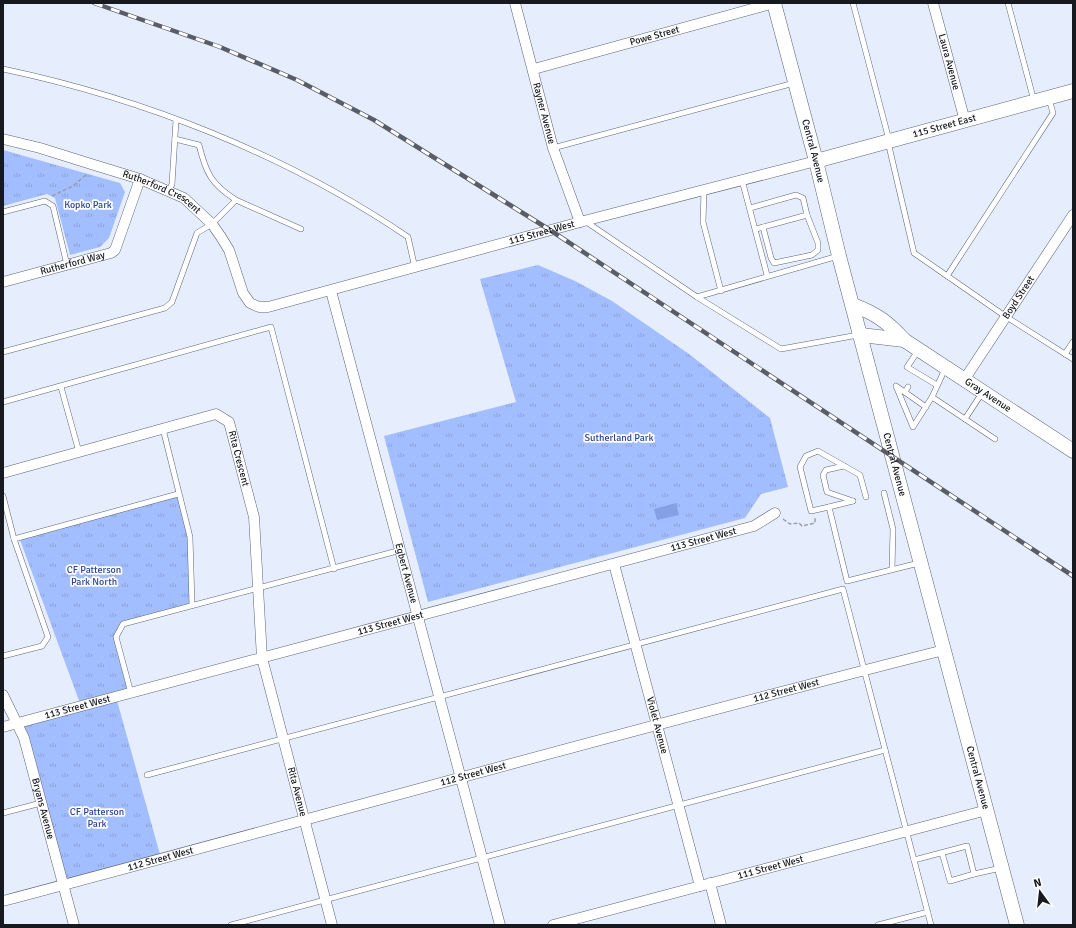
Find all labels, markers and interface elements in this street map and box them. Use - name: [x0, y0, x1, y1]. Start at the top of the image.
- street label: Powe Street: [628, 23, 681, 48]
- street label: Laura Avenue: [936, 32, 962, 91]
- street label: Rayner Avenue: [530, 81, 558, 145]
- street label: 115 Street East: [911, 112, 978, 140]
- street label: Central Avenue: [799, 118, 827, 184]
- street label: Rutherford Crescent: [121, 168, 203, 217]
- park label: Kopko Park: [64, 199, 112, 211]
- street label: 115 Street West: [508, 218, 577, 247]
- street label: Rutherford Way: [39, 249, 107, 278]
- street label: Boyd Street: [1000, 273, 1037, 321]
- street label: Gray Avenue: [962, 375, 1013, 415]
- street label: Rita Crescent: [226, 429, 252, 488]
- street label: Central Avenue: [880, 431, 909, 498]
- park label: Sutherland Park: [585, 432, 653, 444]
- street label: 113 Street West: [669, 525, 738, 554]
- street label: Egbert Avenue: [392, 542, 420, 605]
- park label: CF Patterson Park North: [67, 564, 121, 588]
- street label: 113 Street West: [356, 609, 425, 638]
- street label: 112 Street West: [752, 676, 821, 705]
- street label: 113 Street West: [43, 692, 112, 722]
- street label: Violet Avenue: [644, 695, 670, 755]
- street label: Central Avenue: [964, 745, 992, 811]
- street label: 112 Street West: [439, 759, 508, 789]
- street label: Rita Avenue: [285, 766, 309, 818]
- street label: Bryans Avenue: [29, 777, 57, 841]
- park label: CF Patterson Park: [70, 806, 124, 830]
- street label: 112 Street West: [126, 844, 195, 874]
- street label: 111 Street West: [736, 853, 805, 882]
- north arrow: [1020, 872, 1060, 912]
- text: N: [1032, 876, 1043, 890]

